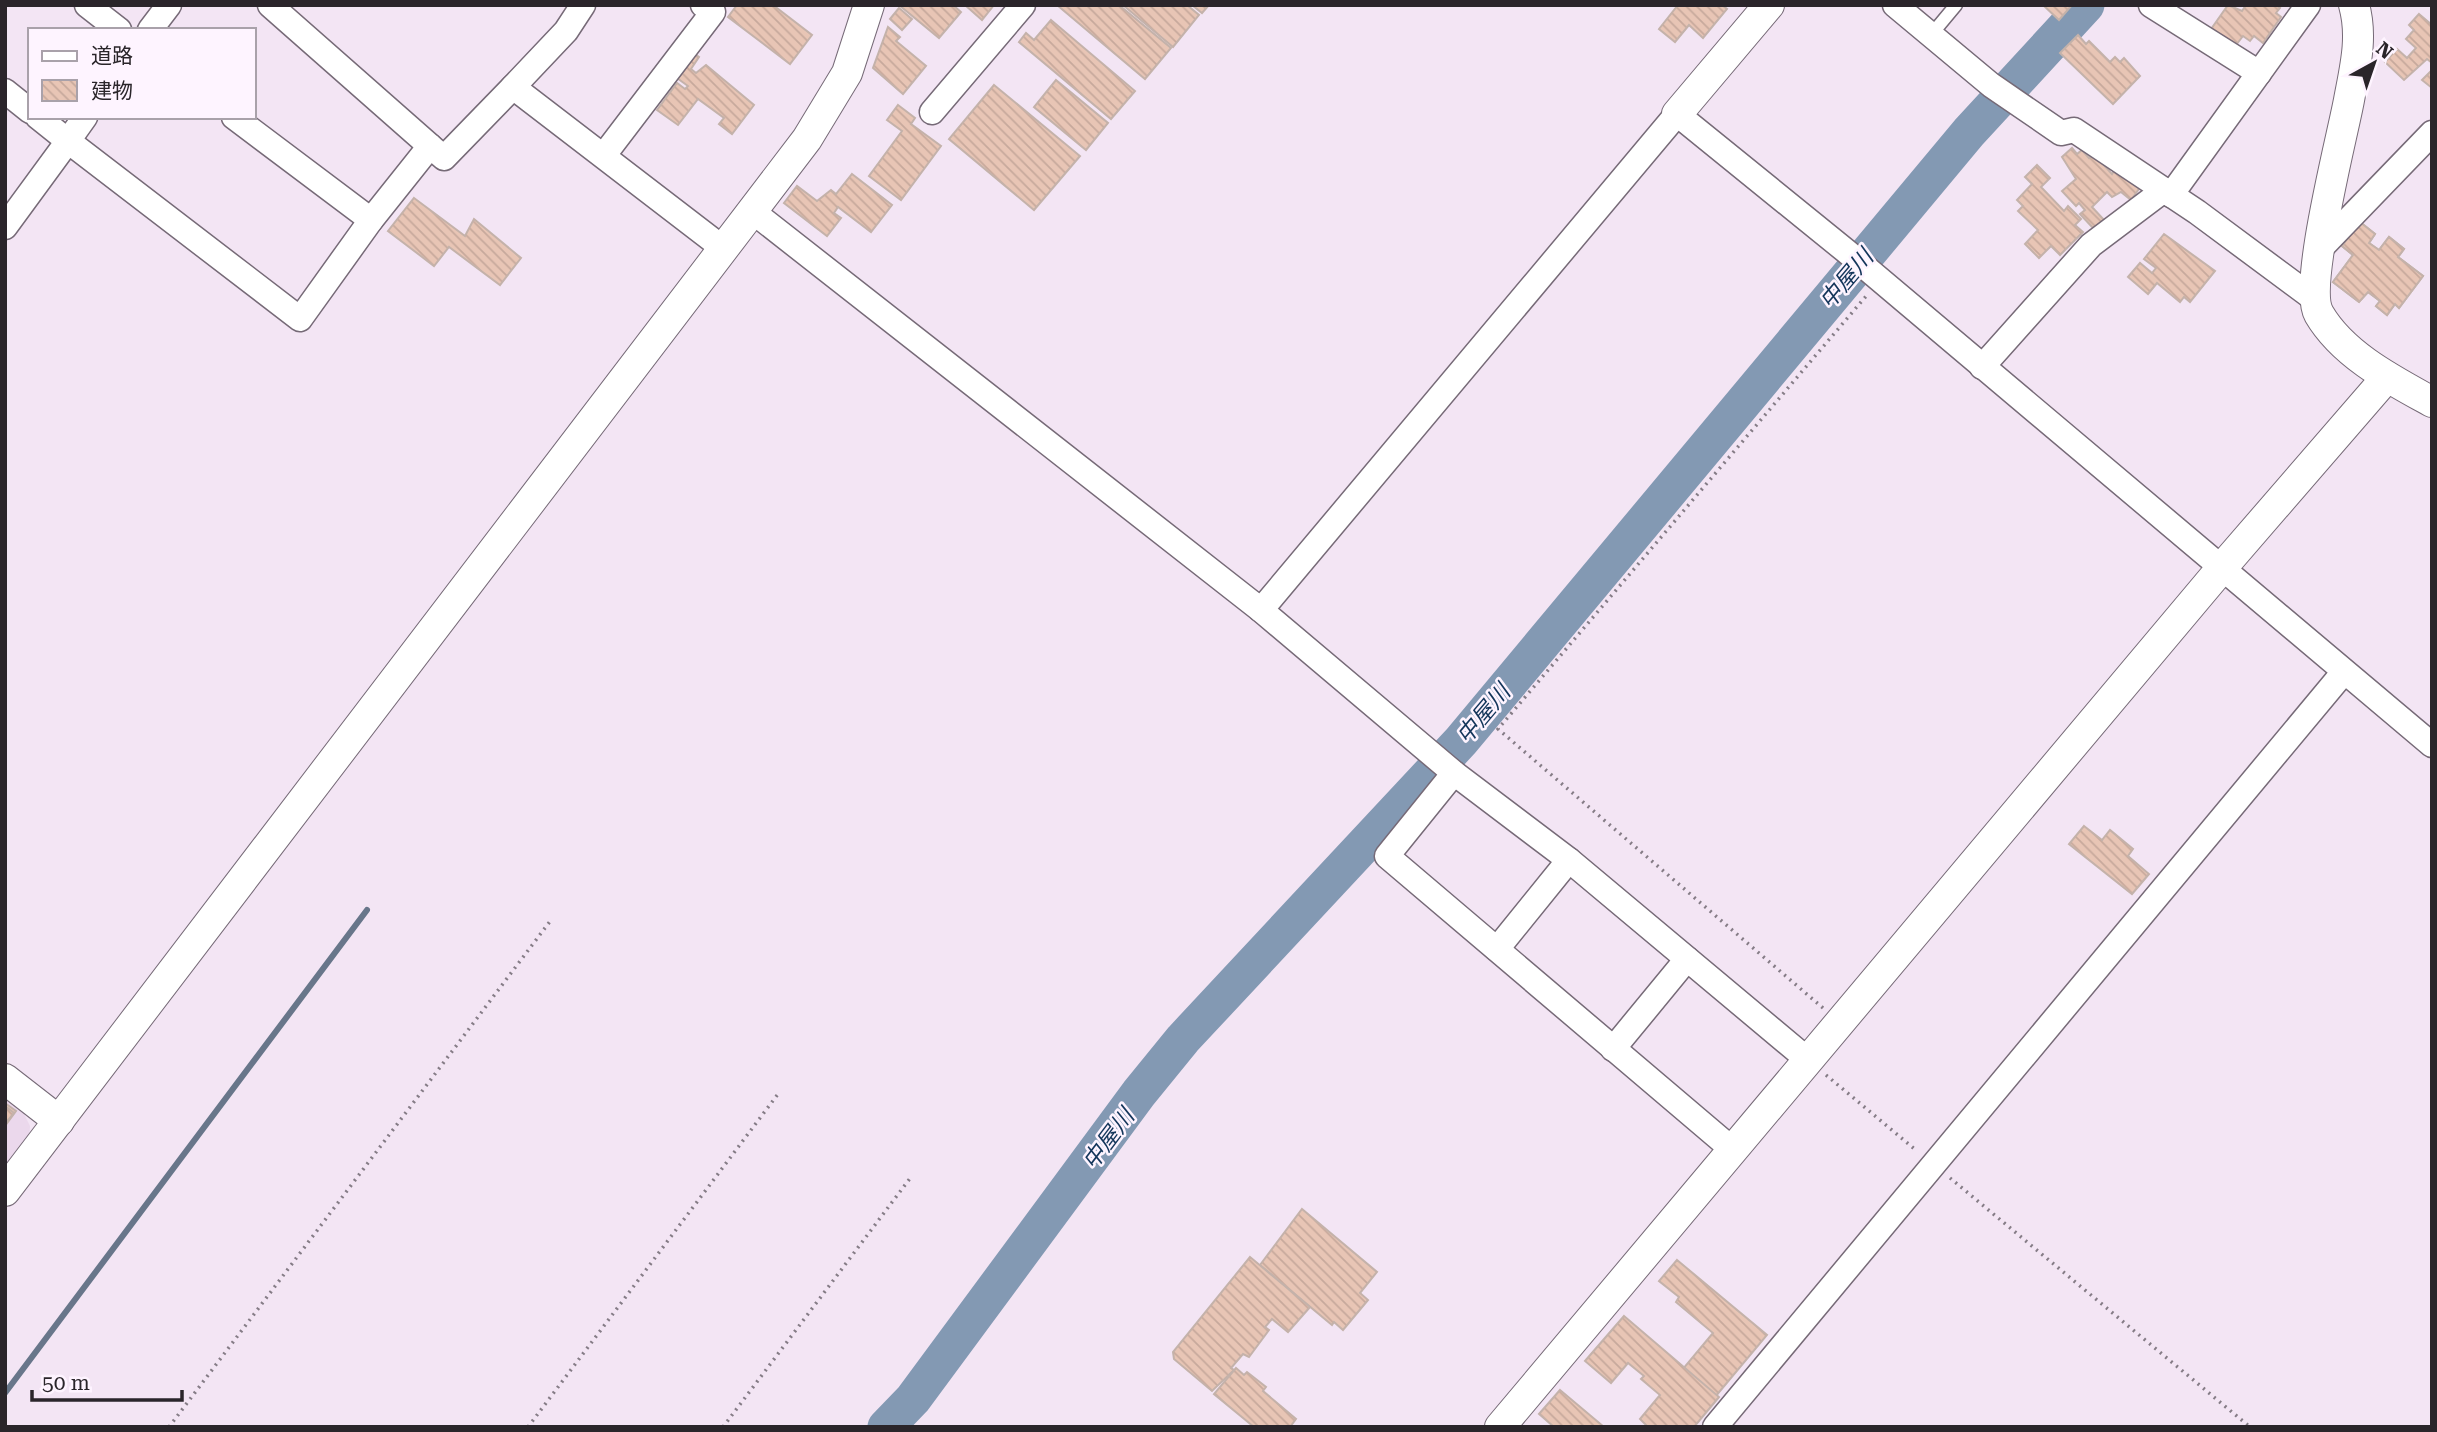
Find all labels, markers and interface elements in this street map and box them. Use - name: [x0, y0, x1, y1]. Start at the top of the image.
- legend: [28, 28, 256, 119]
- north arrow: [2339, 28, 2409, 98]
- text: N: [2372, 37, 2398, 64]
- text: 道路: [91, 44, 133, 68]
- text: 建物: [91, 79, 133, 103]
- water label: 中屋川: [1814, 242, 1881, 314]
- water label: 中屋川: [1451, 677, 1518, 749]
- water label: 中屋川: [1077, 1101, 1142, 1175]
- scale bar: [32, 1358, 182, 1402]
- text: 50 m: [42, 1371, 90, 1395]

